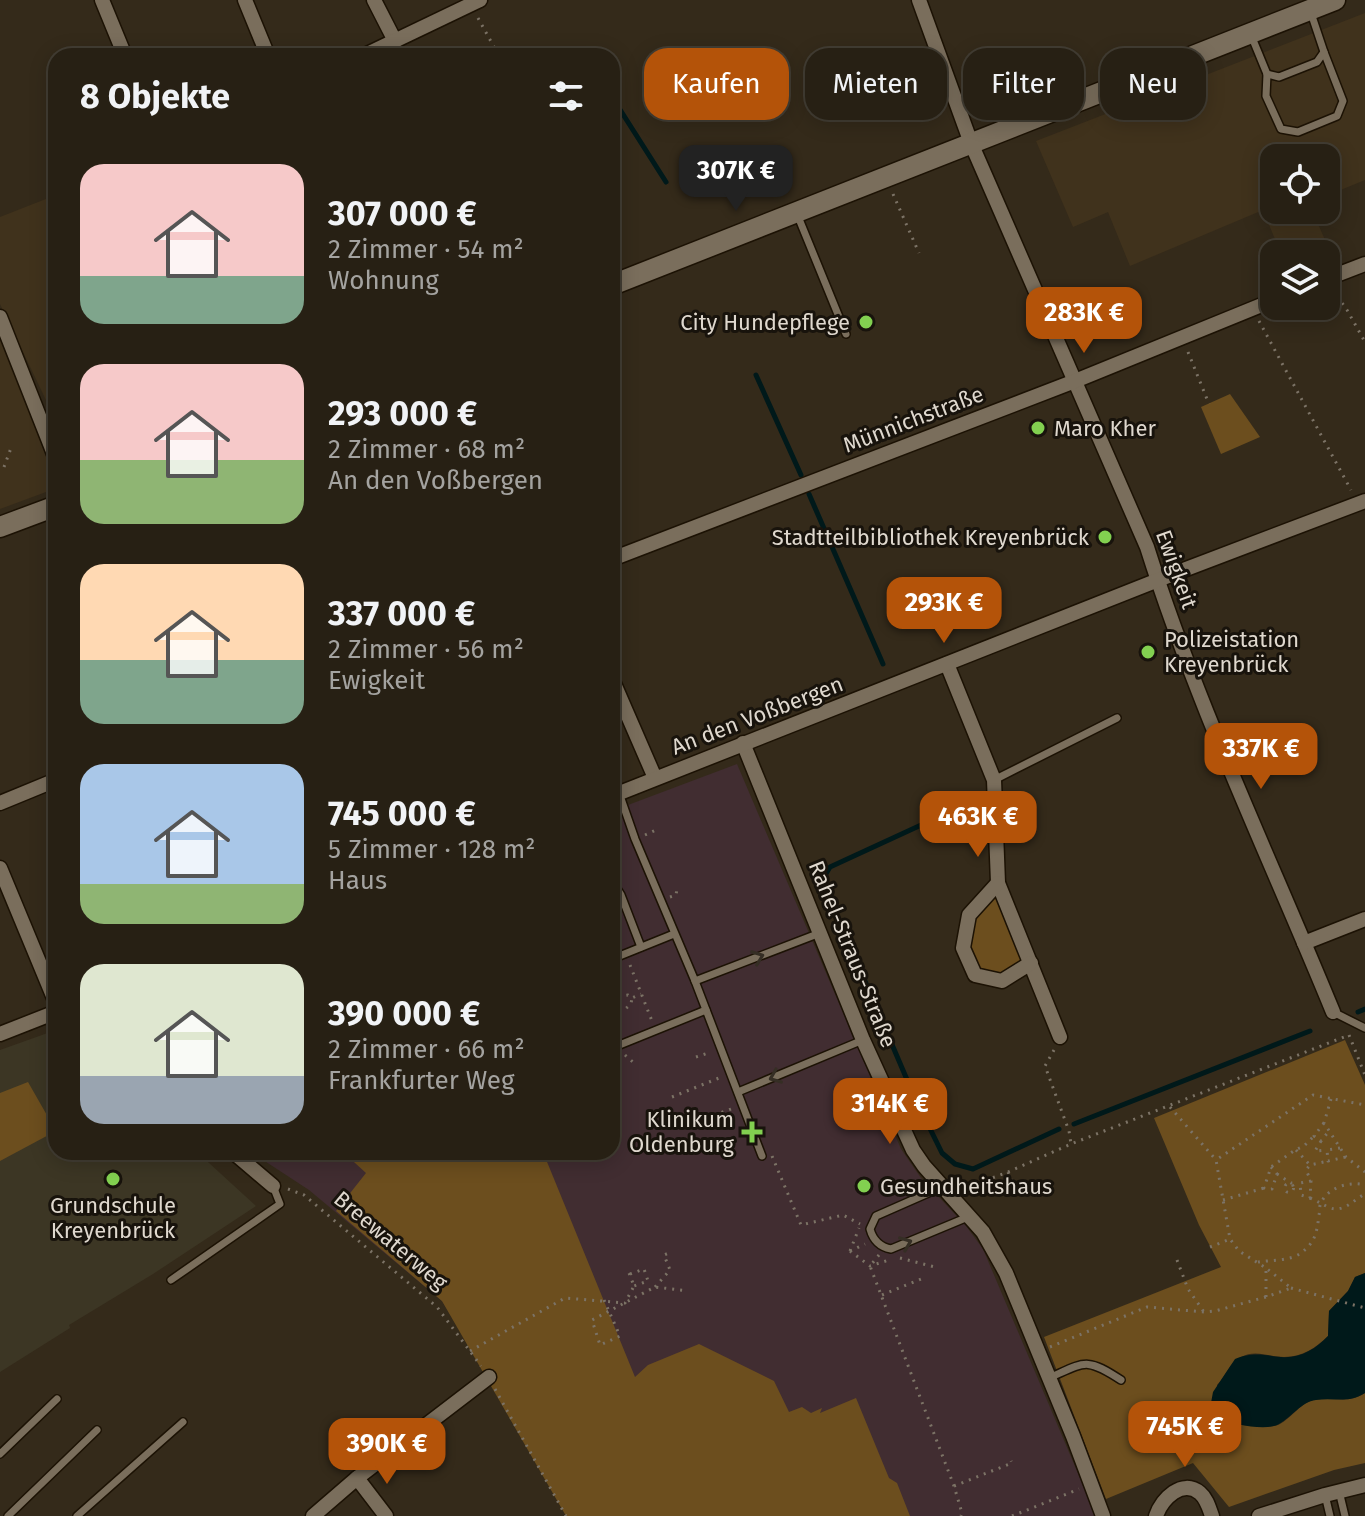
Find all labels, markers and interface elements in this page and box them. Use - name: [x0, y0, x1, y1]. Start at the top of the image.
- chip: Kaufen: [644, 48, 789, 120]
- chip: Mieten: [805, 48, 947, 120]
- chip: Filter: [963, 48, 1084, 120]
- chip: Neu: [1100, 48, 1206, 120]
- icon: filters: [544, 74, 588, 118]
- text: 8 Objekte: [80, 76, 230, 117]
- map controls: [1260, 144, 1340, 320]
- button: locate: [1260, 144, 1340, 224]
- pin: 307K €: [671, 145, 801, 213]
- text: 307K €: [697, 155, 775, 186]
- text: 307 000 €: [328, 193, 477, 234]
- icon: home: [144, 196, 240, 292]
- text: 2 Zimmer · 54 m²: [328, 234, 524, 265]
- button: layers: [1260, 240, 1340, 320]
- text: Wohnung: [328, 265, 439, 296]
- pin: 283K €: [1019, 287, 1149, 355]
- text: 283K €: [1044, 297, 1124, 328]
- place label: City Hundepflege: [680, 309, 850, 336]
- marker: City Hundepflege: [857, 313, 875, 331]
- street label: Münnichstraße: [839, 380, 987, 459]
- text: 293 000 €: [328, 393, 477, 434]
- icon: home: [144, 396, 240, 492]
- place label: Maro Kher: [1054, 415, 1156, 442]
- marker: Maro Kher: [1029, 419, 1047, 437]
- text: 2 Zimmer · 68 m²: [328, 434, 525, 465]
- text: An den Voßbergen: [328, 465, 543, 496]
- place label: Stadtteilbibliothek Kreyenbrück: [772, 524, 1090, 551]
- street label: Ewigkeit: [1150, 526, 1203, 612]
- marker: Stadtteilbibliothek Kreyenbrück: [1096, 528, 1114, 546]
- pin: 293K €: [879, 577, 1009, 645]
- text: 293K €: [905, 587, 983, 618]
- text: 337 000 €: [328, 593, 475, 634]
- icon: home: [144, 596, 240, 692]
- place label: Polizeistation Kreyenbrück: [1164, 626, 1299, 678]
- text: 2 Zimmer · 56 m²: [328, 634, 524, 665]
- marker: Polizeistation Kreyenbrück: [1139, 643, 1157, 661]
- text: Ewigkeit: [328, 665, 425, 696]
- street label: An den Voßbergen: [667, 670, 847, 761]
- pin: 337K €: [1196, 723, 1326, 791]
- text: 337K €: [1222, 733, 1300, 764]
- pin: 463K €: [913, 791, 1043, 859]
- text: 745 000 €: [328, 793, 476, 834]
- icon: home: [144, 796, 240, 892]
- text: 463K €: [938, 801, 1018, 832]
- text: 5 Zimmer · 128 m²: [328, 834, 536, 865]
- street label: Rahel-Straus-Straße: [803, 857, 902, 1052]
- text: Haus: [328, 865, 387, 896]
- one-way arrow: [750, 950, 764, 967]
- text: 390 000 €: [328, 993, 480, 1034]
- icon: home: [144, 996, 240, 1092]
- text: 2 Zimmer · 66 m²: [328, 1034, 525, 1065]
- text: Frankfurter Weg: [328, 1065, 515, 1096]
- one-way arrow: [769, 1067, 783, 1083]
- pin: 314K €: [825, 1078, 955, 1146]
- text: 314K €: [851, 1088, 929, 1119]
- place label: Klinikum Oldenburg: [629, 1106, 735, 1158]
- marker: Klinikum Oldenburg: [741, 1121, 763, 1143]
- marker: Grundschule Kreyenbrück: [104, 1170, 122, 1188]
- place label: Gesundheitshaus: [880, 1173, 1052, 1200]
- marker: Gesundheitshaus: [855, 1177, 873, 1195]
- street label: Breewaterweg: [328, 1185, 453, 1296]
- place label: Grundschule Kreyenbrück: [50, 1192, 176, 1244]
- one-way arrow: [898, 1236, 912, 1253]
- pin: 745K €: [1120, 1401, 1250, 1469]
- text: 745K €: [1146, 1411, 1224, 1442]
- pin: 390K €: [322, 1418, 452, 1486]
- text: 390K €: [347, 1428, 428, 1459]

